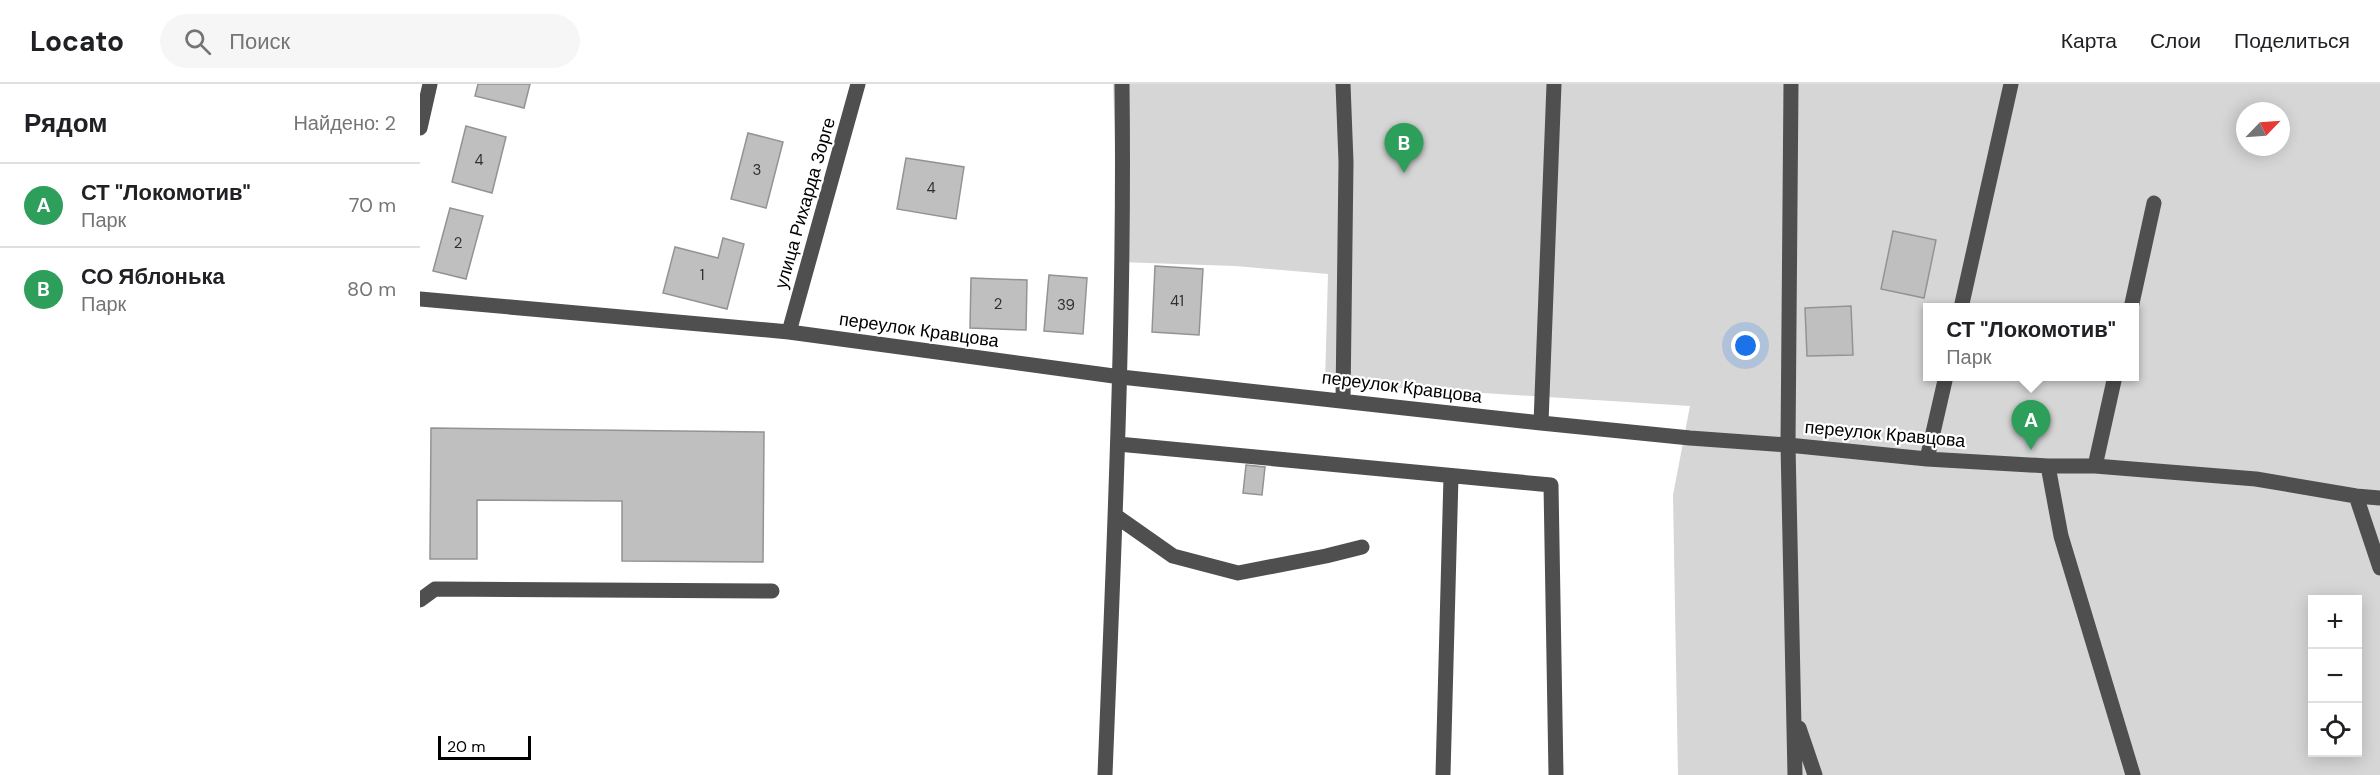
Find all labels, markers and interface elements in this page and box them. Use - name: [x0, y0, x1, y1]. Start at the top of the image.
- search box: [160, 14, 580, 68]
- text: Locato: [30, 23, 124, 60]
- icon: search: [181, 25, 214, 58]
- text: Поиск: [229, 27, 290, 56]
- text: Карта: [2061, 27, 2117, 55]
- text: Слои: [2150, 27, 2201, 55]
- text: Поделиться: [2234, 27, 2350, 55]
- north arrow: [2236, 102, 2290, 156]
- text: Рядом: [24, 106, 107, 140]
- text: Найдено: 2: [293, 110, 396, 136]
- street label: улица Рихарда Зорге: [769, 115, 841, 291]
- pin: B: [1384, 124, 1424, 173]
- house number: 4: [474, 150, 484, 170]
- house number: 3: [753, 160, 761, 180]
- text: СТ "Локомотив": [81, 178, 251, 207]
- house number: 4: [926, 178, 936, 198]
- text: A: [36, 192, 51, 218]
- text: 70 m: [349, 192, 396, 218]
- text: Парк: [81, 207, 126, 233]
- house number: 2: [454, 233, 462, 253]
- text: СО Яблонька: [81, 262, 225, 291]
- house number: 1: [700, 265, 704, 285]
- text: B: [37, 276, 50, 302]
- text: 80 m: [347, 276, 396, 302]
- text: Парк: [81, 291, 126, 317]
- house number: 41: [1170, 291, 1184, 311]
- house number: 2: [994, 294, 1002, 314]
- house number: 39: [1057, 295, 1075, 315]
- popup: [1923, 303, 2139, 381]
- street label: переулок Кравцова: [838, 307, 1001, 353]
- text: СТ "Локомотив": [1946, 315, 2116, 344]
- your location: [1731, 331, 1760, 360]
- text: Парк: [1946, 344, 1992, 370]
- street label: переулок Кравцова: [1321, 365, 1484, 409]
- pin: A: [2012, 400, 2050, 450]
- street label: переулок Кравцова: [1804, 415, 1967, 453]
- map controls: [2308, 595, 2362, 757]
- button: +: [2308, 595, 2362, 649]
- button: −: [2308, 649, 2362, 703]
- button: locate: [2308, 703, 2362, 757]
- scale bar: [438, 733, 531, 760]
- text: 20 m: [447, 736, 486, 757]

